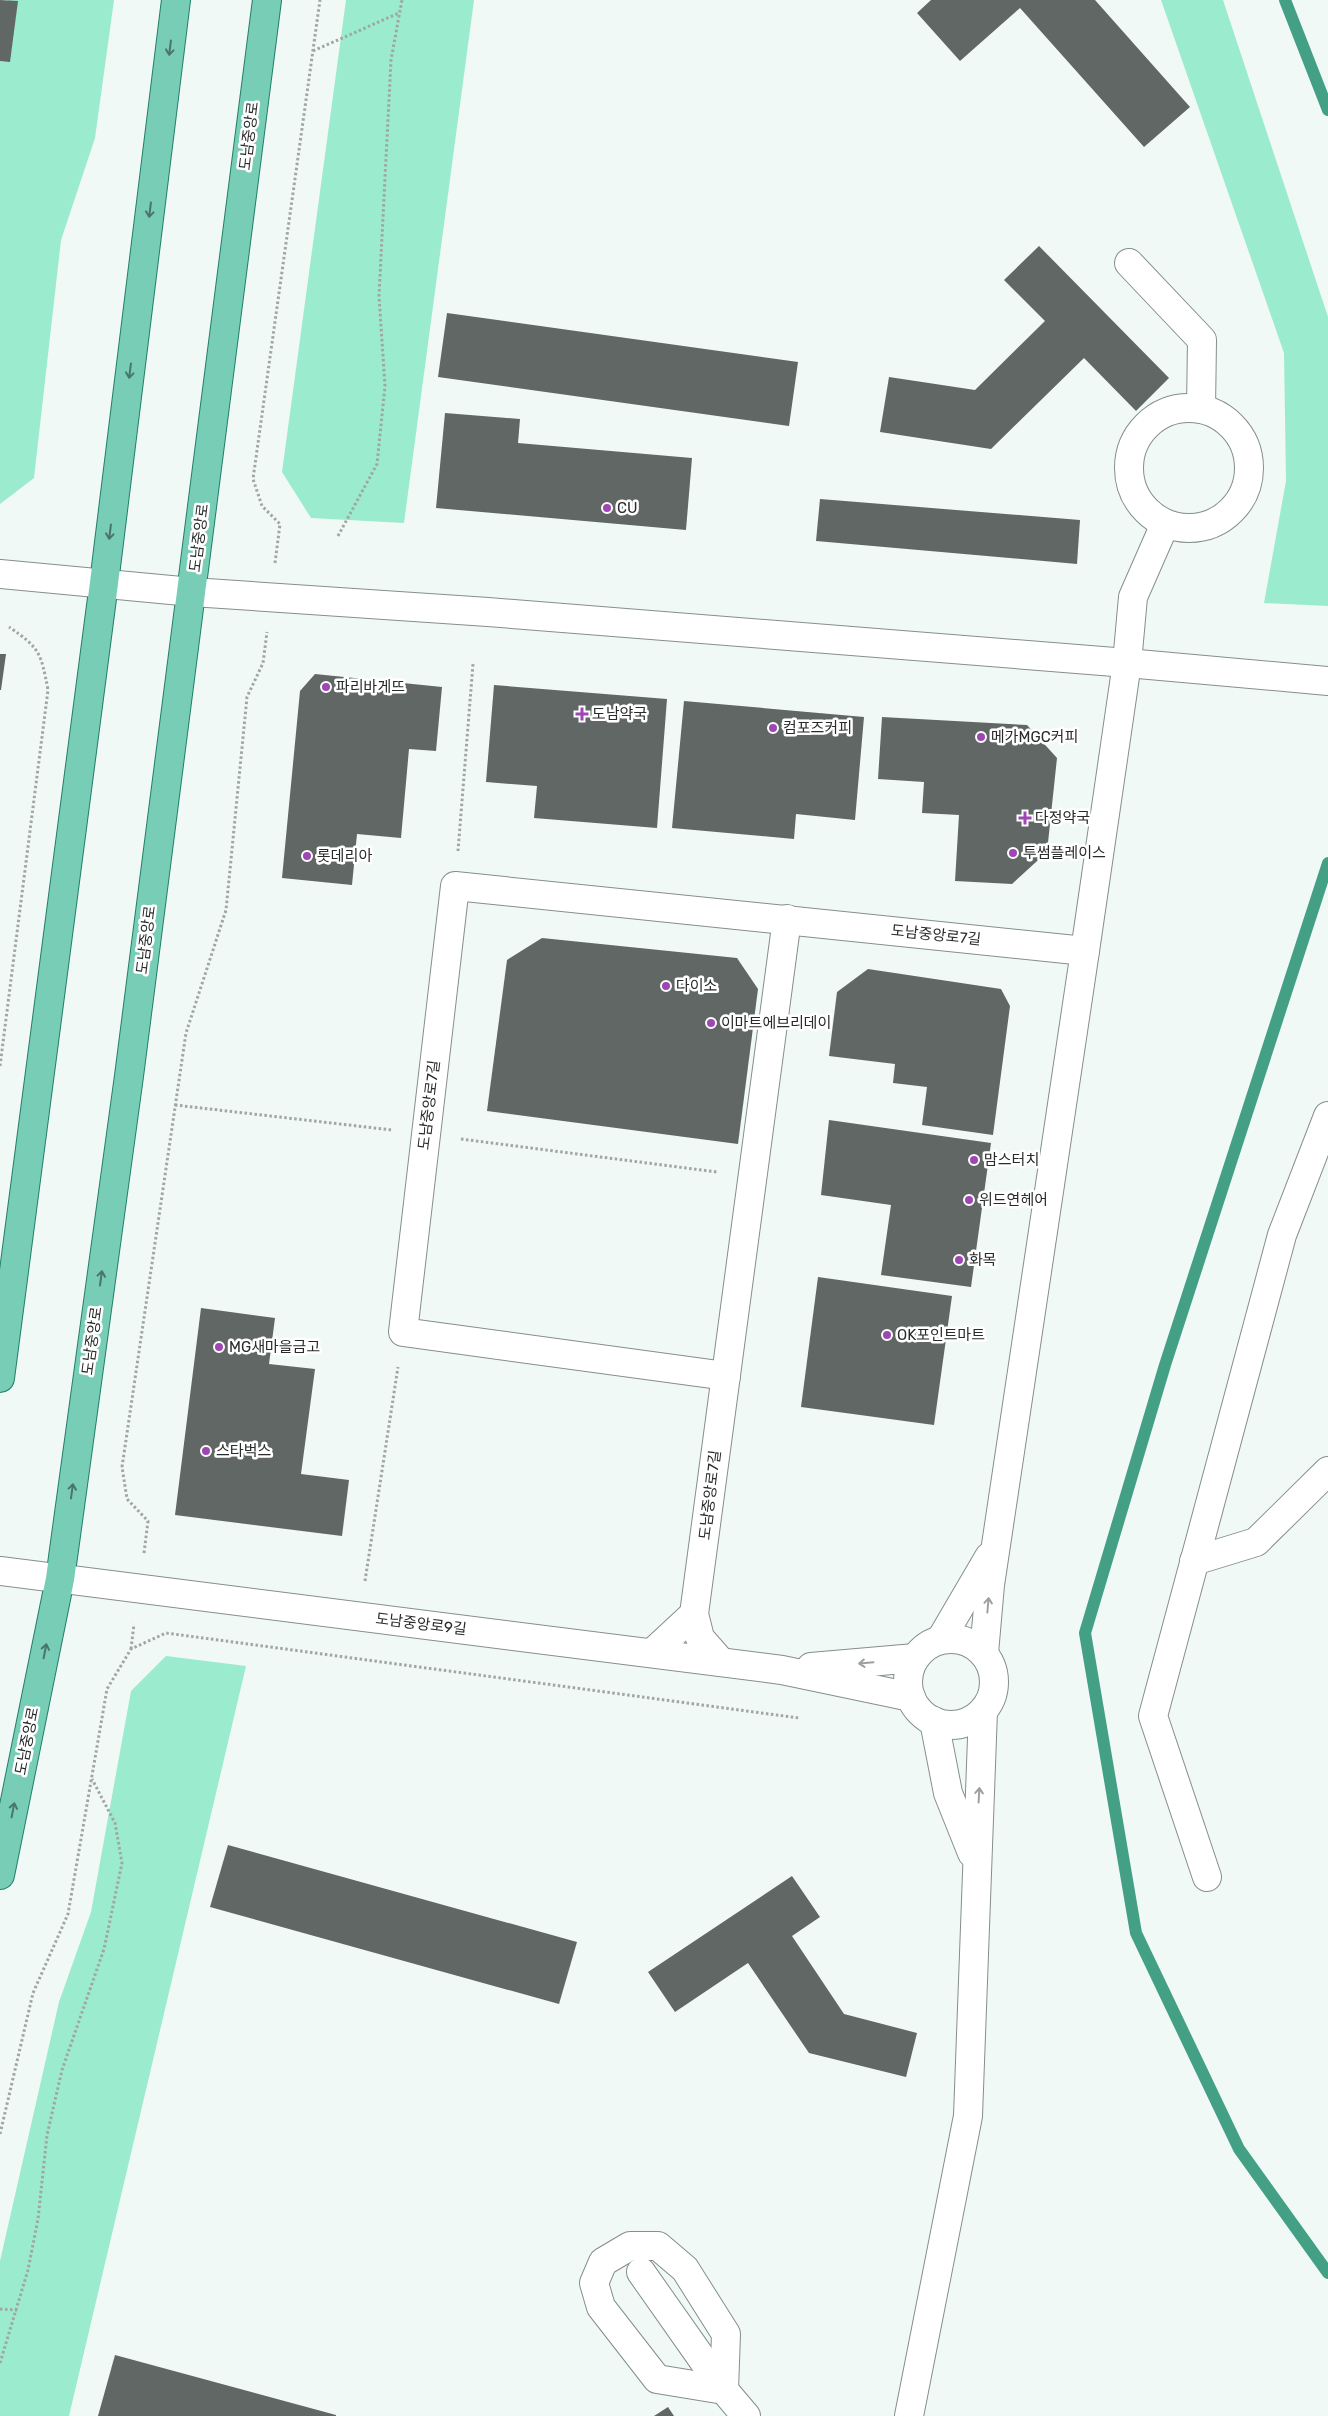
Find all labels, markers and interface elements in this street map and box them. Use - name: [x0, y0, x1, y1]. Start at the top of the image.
- one-way arrow: [165, 40, 175, 56]
- street label: 도남중앙로: [236, 101, 262, 171]
- one-way arrow: [145, 201, 155, 217]
- one-way arrow: [125, 363, 135, 379]
- place label: CU: [617, 499, 638, 517]
- marker: CU: [601, 502, 613, 514]
- street label: 도남중앙로: [186, 503, 212, 573]
- one-way arrow: [105, 524, 115, 540]
- place label: 파리바게뜨: [336, 678, 405, 696]
- marker: 파리바게뜨: [320, 681, 332, 693]
- place label: 도남약국: [592, 705, 647, 723]
- marker: 도남약국: [576, 708, 588, 720]
- place label: 컴포즈커피: [783, 719, 852, 737]
- marker: 컴포즈커피: [767, 722, 779, 734]
- place label: 메가MGC커피: [991, 728, 1078, 746]
- marker: 메가MGC커피: [975, 731, 987, 743]
- place label: 다정약국: [1035, 809, 1090, 827]
- marker: 다정약국: [1019, 812, 1031, 824]
- place label: 투썸플레이스: [1023, 844, 1106, 862]
- place label: 롯데리아: [317, 847, 372, 865]
- marker: 투썸플레이스: [1007, 847, 1019, 859]
- marker: 롯데리아: [301, 850, 313, 862]
- street label: 도남중앙로: [133, 905, 159, 975]
- street label: 도남중앙로7길: [890, 921, 982, 949]
- place label: 다이소: [676, 977, 718, 995]
- marker: 다이소: [660, 980, 672, 992]
- place label: 이마트에브리데이: [721, 1014, 831, 1032]
- marker: 이마트에브리데이: [705, 1017, 717, 1029]
- street label: 도남중앙로7길: [415, 1059, 443, 1151]
- place label: 맘스터치: [984, 1151, 1039, 1169]
- marker: 맘스터치: [968, 1154, 980, 1166]
- place label: 위드연헤어: [979, 1191, 1048, 1209]
- marker: 위드연헤어: [963, 1194, 975, 1206]
- place label: 화목: [969, 1251, 997, 1269]
- marker: 화목: [953, 1254, 965, 1266]
- one-way arrow: [96, 1270, 106, 1286]
- street label: 도남중앙로: [78, 1306, 106, 1376]
- place label: OK포인트마트: [897, 1326, 985, 1344]
- marker: OK포인트마트: [881, 1329, 893, 1341]
- place label: MG새마을금고: [229, 1338, 320, 1356]
- marker: MG새마을금고: [213, 1341, 225, 1353]
- place label: 스타벅스: [216, 1442, 271, 1460]
- marker: 스타벅스: [200, 1445, 212, 1457]
- street label: 도남중앙로7길: [696, 1449, 724, 1541]
- one-way arrow: [67, 1483, 77, 1499]
- one-way arrow: [983, 1597, 993, 1613]
- street label: 도남중앙로9길: [374, 1609, 468, 1639]
- one-way arrow: [41, 1643, 50, 1659]
- one-way arrow: [858, 1658, 874, 1667]
- street label: 도남중앙로: [12, 1705, 42, 1777]
- one-way arrow: [974, 1787, 984, 1804]
- one-way arrow: [9, 1803, 18, 1819]

